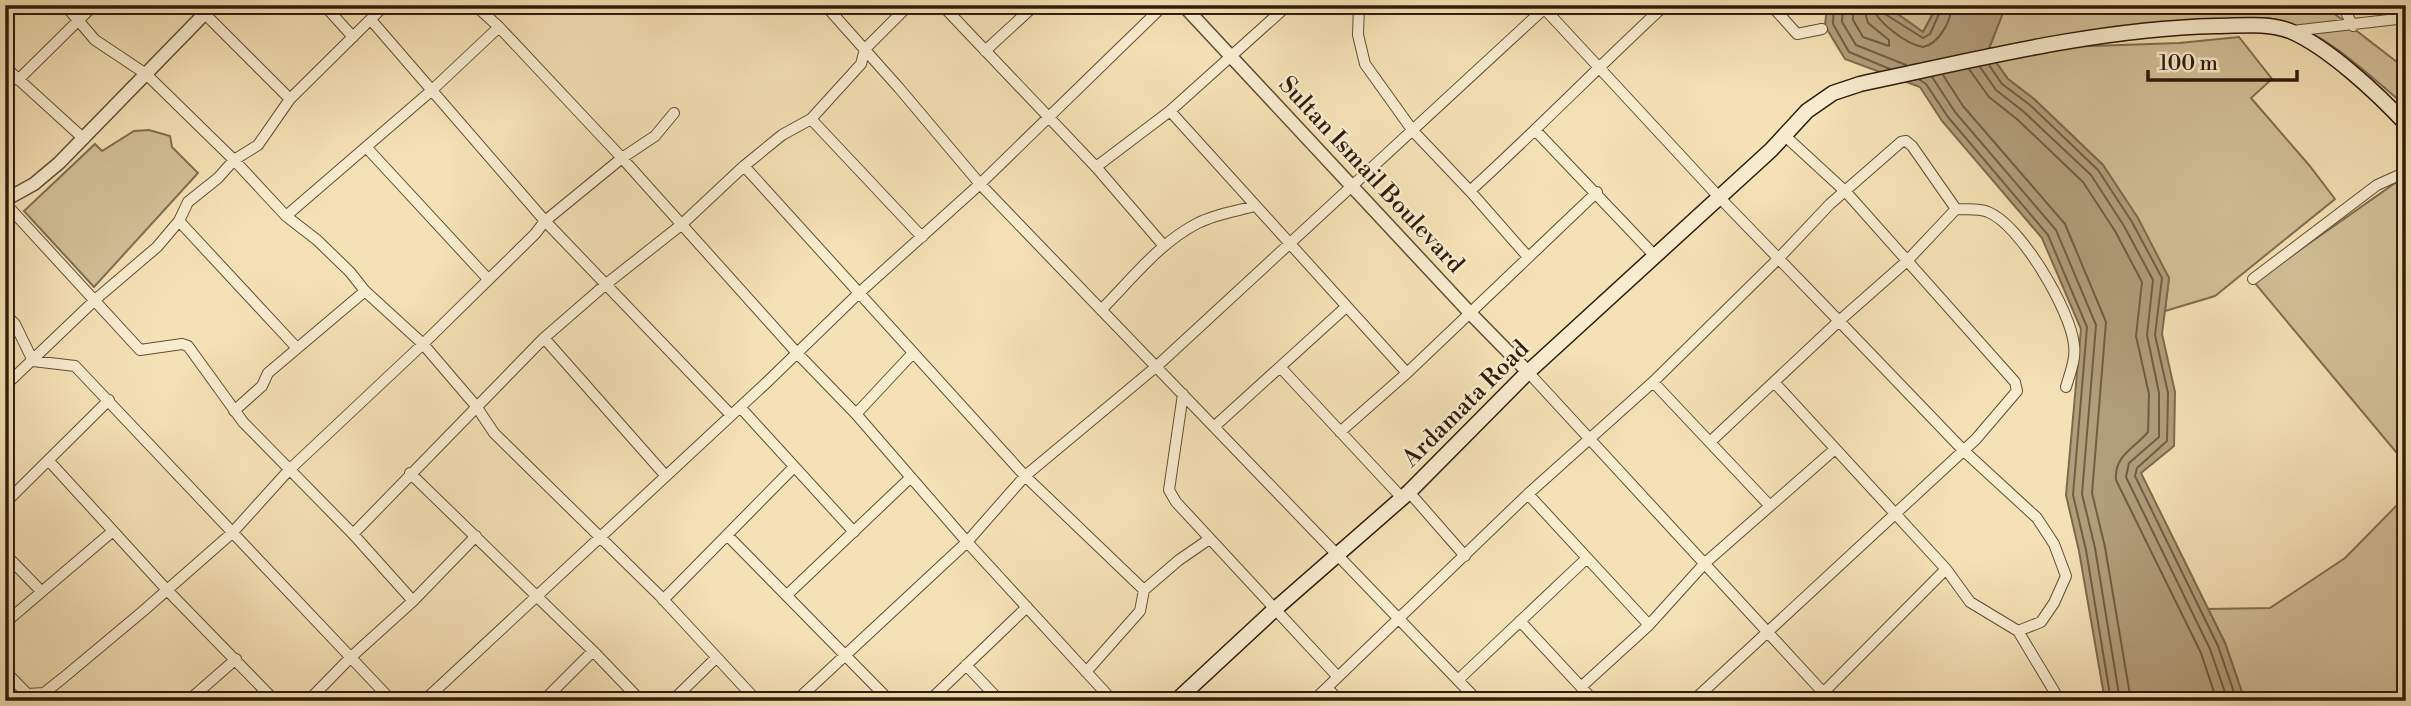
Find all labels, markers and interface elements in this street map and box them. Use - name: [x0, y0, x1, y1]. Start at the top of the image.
- scale bar: [2148, 38, 2297, 82]
- text: 100 m: [2159, 51, 2218, 77]
- street label: Sultan Ismail Boulevard: [1272, 70, 1470, 280]
- street label: Ardamata Road: [1396, 334, 1536, 474]

